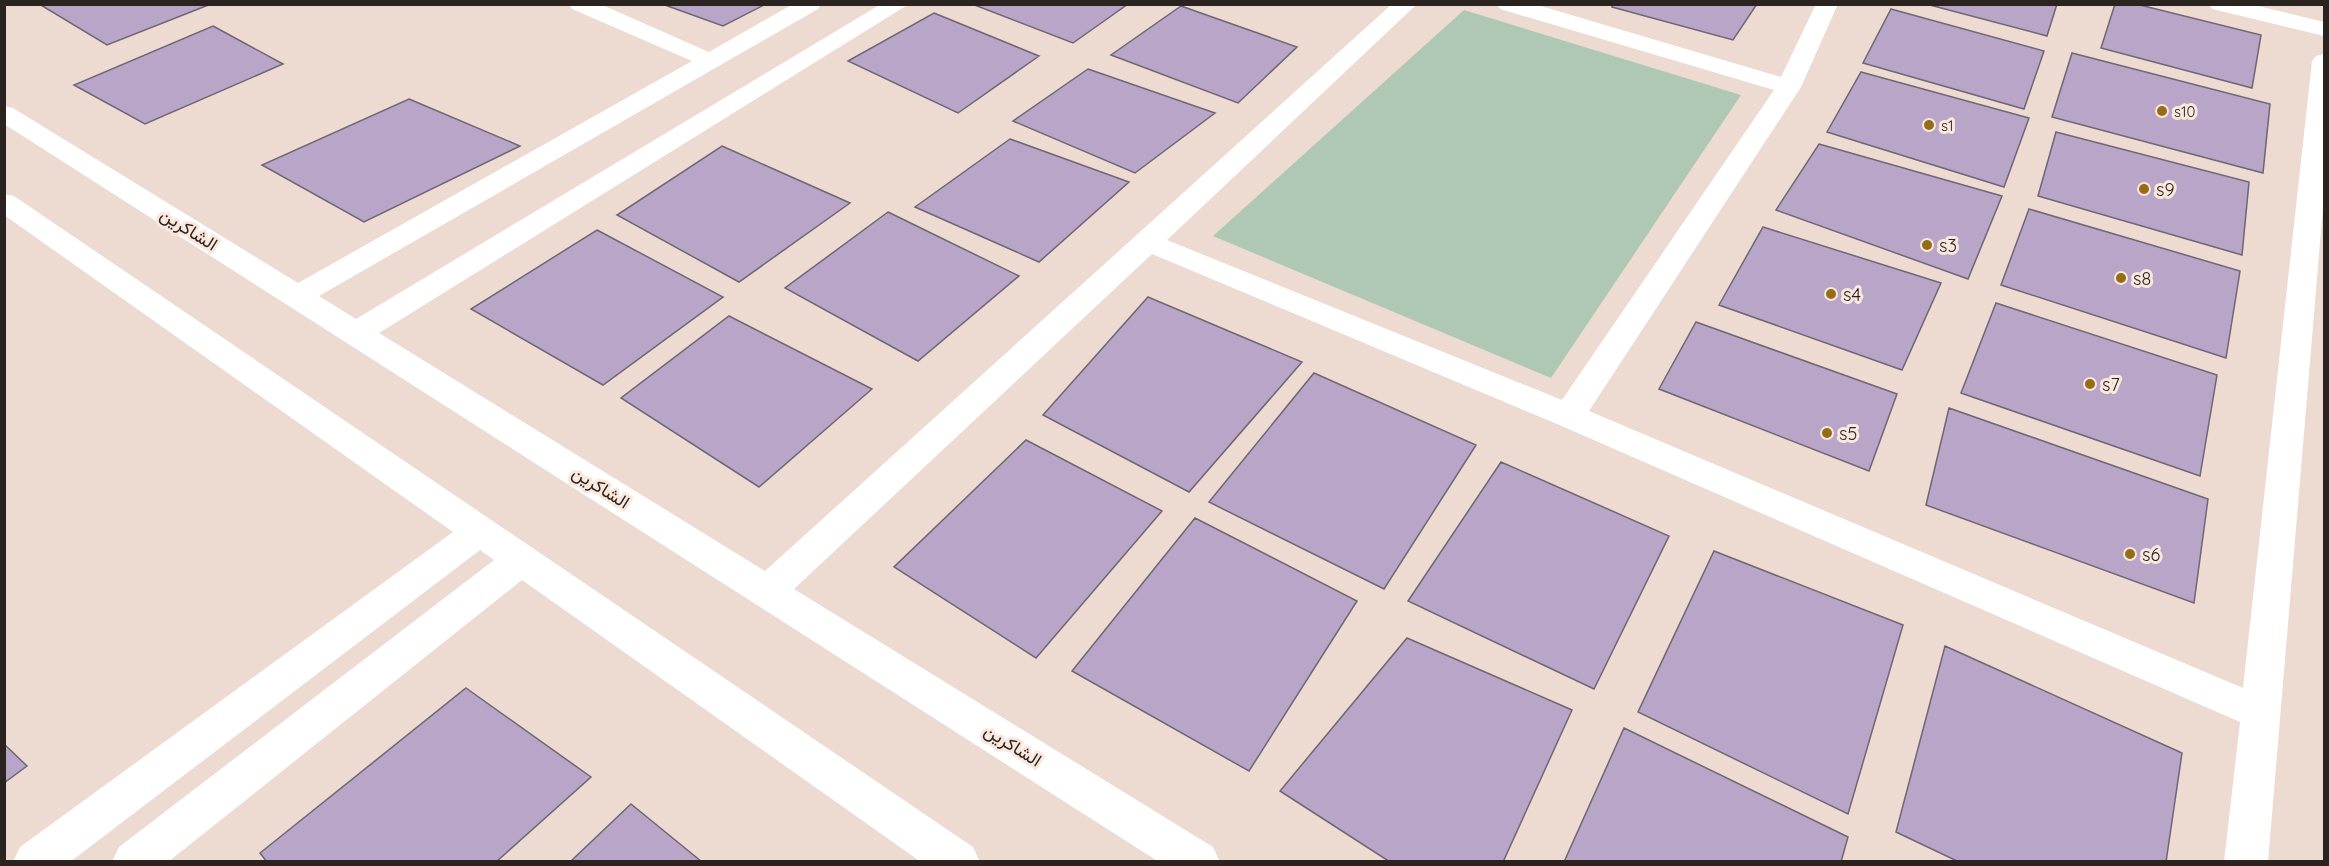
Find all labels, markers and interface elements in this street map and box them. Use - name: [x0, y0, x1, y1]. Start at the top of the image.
- place label: s10: [2174, 102, 2196, 121]
- marker: s10: [2155, 104, 2169, 118]
- place label: s1: [1941, 116, 1954, 135]
- marker: s1: [1922, 118, 1936, 132]
- place label: s9: [2156, 178, 2175, 201]
- marker: s9: [2137, 182, 2151, 196]
- street label: الشاكرين: [156, 202, 222, 256]
- place label: s3: [1939, 234, 1957, 257]
- marker: s3: [1920, 238, 1934, 252]
- place label: s8: [2133, 267, 2151, 290]
- marker: s8: [2114, 271, 2128, 285]
- place label: s4: [1843, 283, 1861, 306]
- marker: s4: [1824, 287, 1838, 301]
- place label: s7: [2102, 373, 2120, 396]
- marker: s7: [2083, 377, 2097, 391]
- place label: s5: [1839, 422, 1857, 445]
- marker: s5: [1820, 426, 1834, 440]
- street label: الشاكرين: [568, 460, 634, 514]
- place label: s6: [2142, 543, 2160, 566]
- marker: s6: [2123, 547, 2137, 561]
- street label: الشاكرين: [980, 718, 1046, 772]

